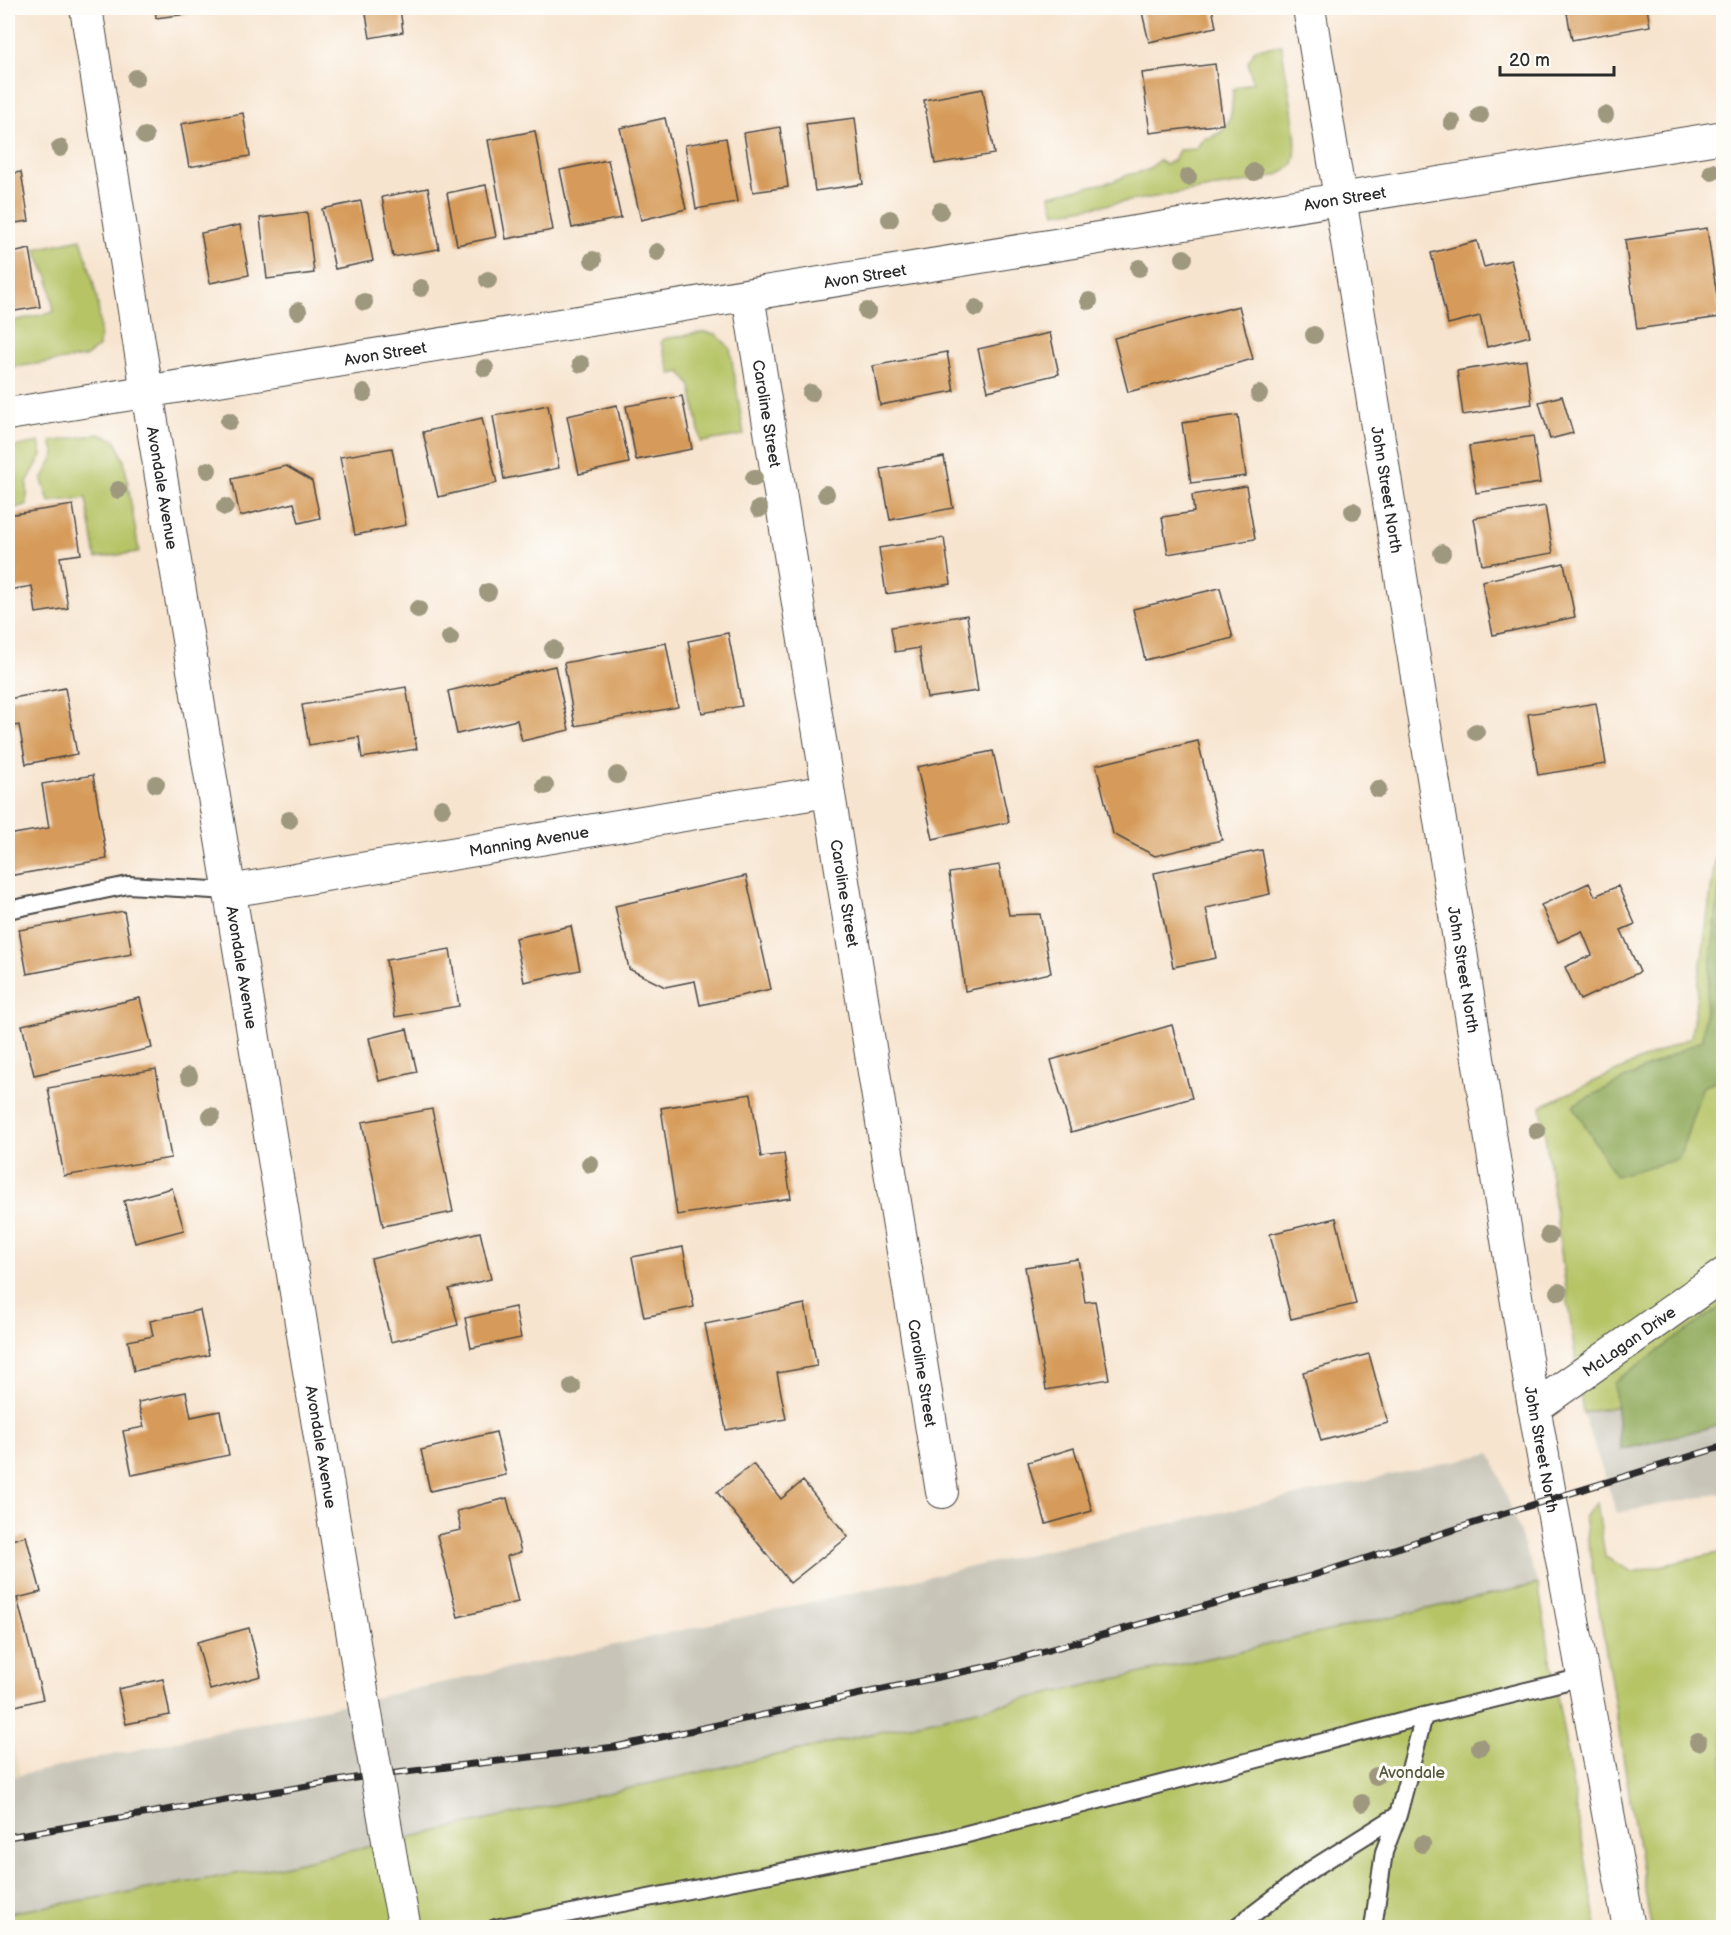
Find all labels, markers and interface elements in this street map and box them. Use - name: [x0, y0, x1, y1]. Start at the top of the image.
- scale bar: [1500, 39, 1614, 77]
- text: 20 m: [1509, 50, 1550, 71]
- street label: Avon Street: [1302, 184, 1388, 216]
- street label: Avon Street: [823, 261, 908, 293]
- street label: Avon Street: [343, 339, 428, 371]
- street label: Caroline Street: [748, 358, 784, 469]
- street label: Avondale Avenue: [142, 425, 181, 551]
- street label: John Street North: [1366, 425, 1405, 555]
- street label: Manning Avenue: [468, 823, 591, 862]
- street label: Caroline Street: [825, 838, 862, 949]
- street label: Avondale Avenue: [221, 905, 260, 1031]
- street label: John Street North: [1443, 905, 1482, 1035]
- street label: McLagan Drive: [1579, 1303, 1680, 1382]
- street label: Caroline Street: [903, 1318, 939, 1429]
- street label: Avondale Avenue: [301, 1384, 340, 1510]
- street label: John Street North: [1519, 1385, 1561, 1514]
- park label: Avondale: [1379, 1764, 1446, 1783]

